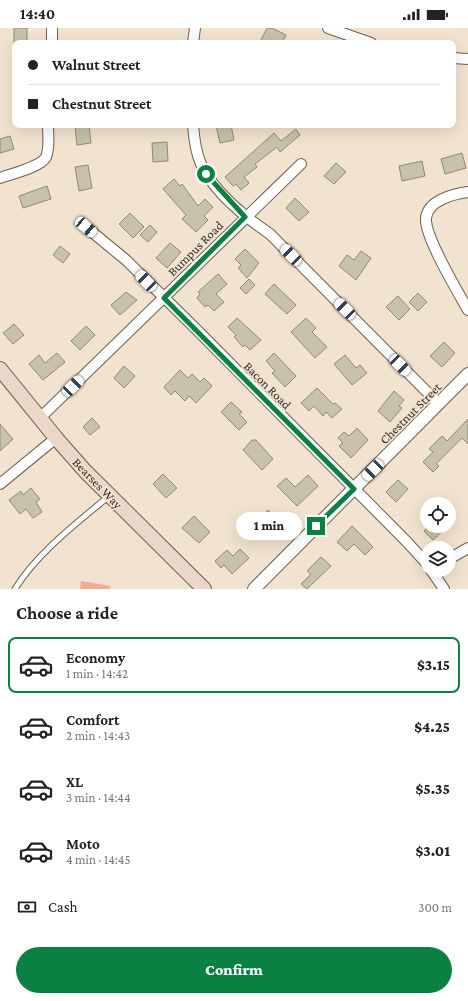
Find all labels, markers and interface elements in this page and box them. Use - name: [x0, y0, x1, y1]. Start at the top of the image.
- text: 14:40: [20, 6, 55, 22]
- text: Walnut Street: [52, 57, 141, 73]
- text: Chestnut Street: [52, 96, 152, 112]
- route start: [197, 165, 215, 183]
- car: [73, 215, 99, 239]
- street label: Bumpus Road: [165, 217, 226, 279]
- car: [278, 242, 304, 268]
- car: [133, 268, 159, 294]
- car: [332, 296, 358, 322]
- car: [387, 352, 413, 378]
- street label: Bacon Road: [241, 359, 295, 412]
- car: [60, 373, 86, 399]
- street label: Chestnut Street: [376, 379, 445, 447]
- street label: Bearses Way: [70, 455, 126, 513]
- car: [360, 457, 386, 483]
- map controls: [420, 497, 456, 577]
- button: locate: [420, 497, 456, 533]
- callout: 1 min: [236, 512, 302, 540]
- route end: [307, 517, 325, 535]
- text: 1 min: [254, 518, 284, 533]
- button: layers: [420, 541, 456, 577]
- text: Choose a ride: [16, 603, 118, 623]
- icon: car: [18, 647, 54, 683]
- text: Economy: [66, 650, 125, 666]
- text: $3.15: [417, 657, 450, 673]
- text: 1 min · 14:42: [66, 666, 128, 681]
- icon: car: [18, 709, 54, 745]
- text: Comfort: [66, 712, 120, 728]
- text: $4.25: [414, 719, 450, 735]
- text: 2 min · 14:43: [66, 728, 130, 743]
- icon: car: [18, 771, 54, 807]
- text: XL: [66, 774, 83, 790]
- text: $5.35: [415, 781, 450, 797]
- text: 3 min · 14:44: [66, 790, 131, 805]
- icon: car: [18, 833, 54, 869]
- text: Moto: [66, 836, 100, 852]
- text: $3.01: [416, 843, 450, 859]
- text: 4 min · 14:45: [66, 852, 131, 867]
- icon: cash: [16, 896, 38, 918]
- text: Cash: [48, 899, 78, 915]
- text: 300 m: [418, 900, 452, 915]
- button: Confirm: [16, 947, 452, 993]

